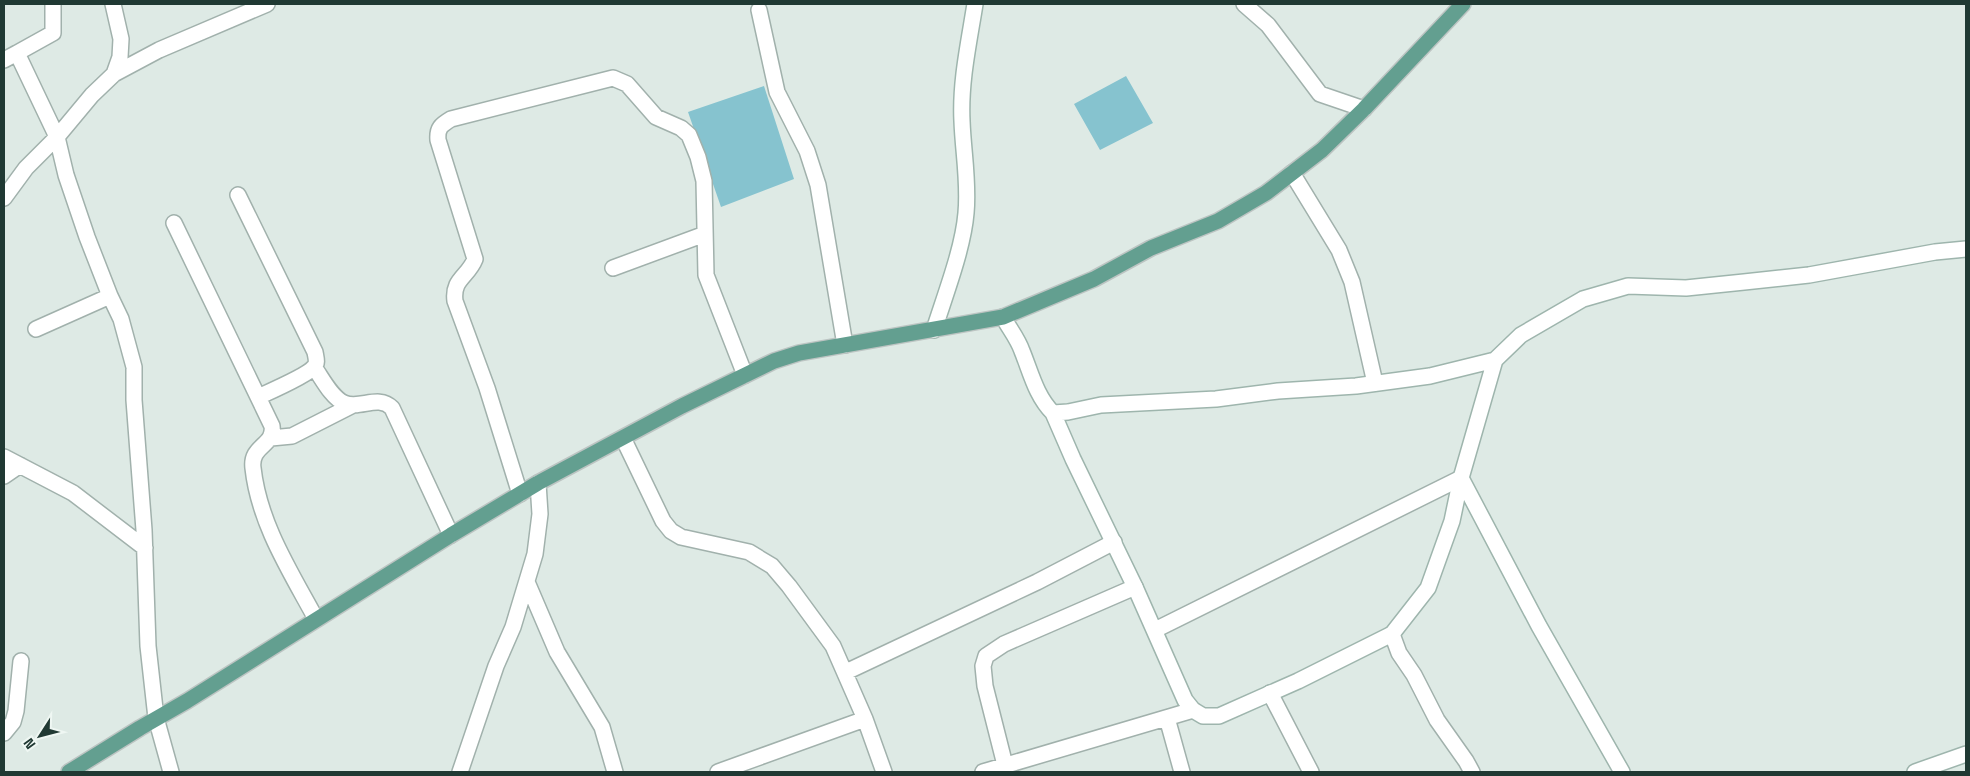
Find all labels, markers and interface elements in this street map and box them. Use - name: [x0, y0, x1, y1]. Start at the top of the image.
- north arrow: [15, 711, 65, 761]
- text: N: [19, 735, 40, 753]

